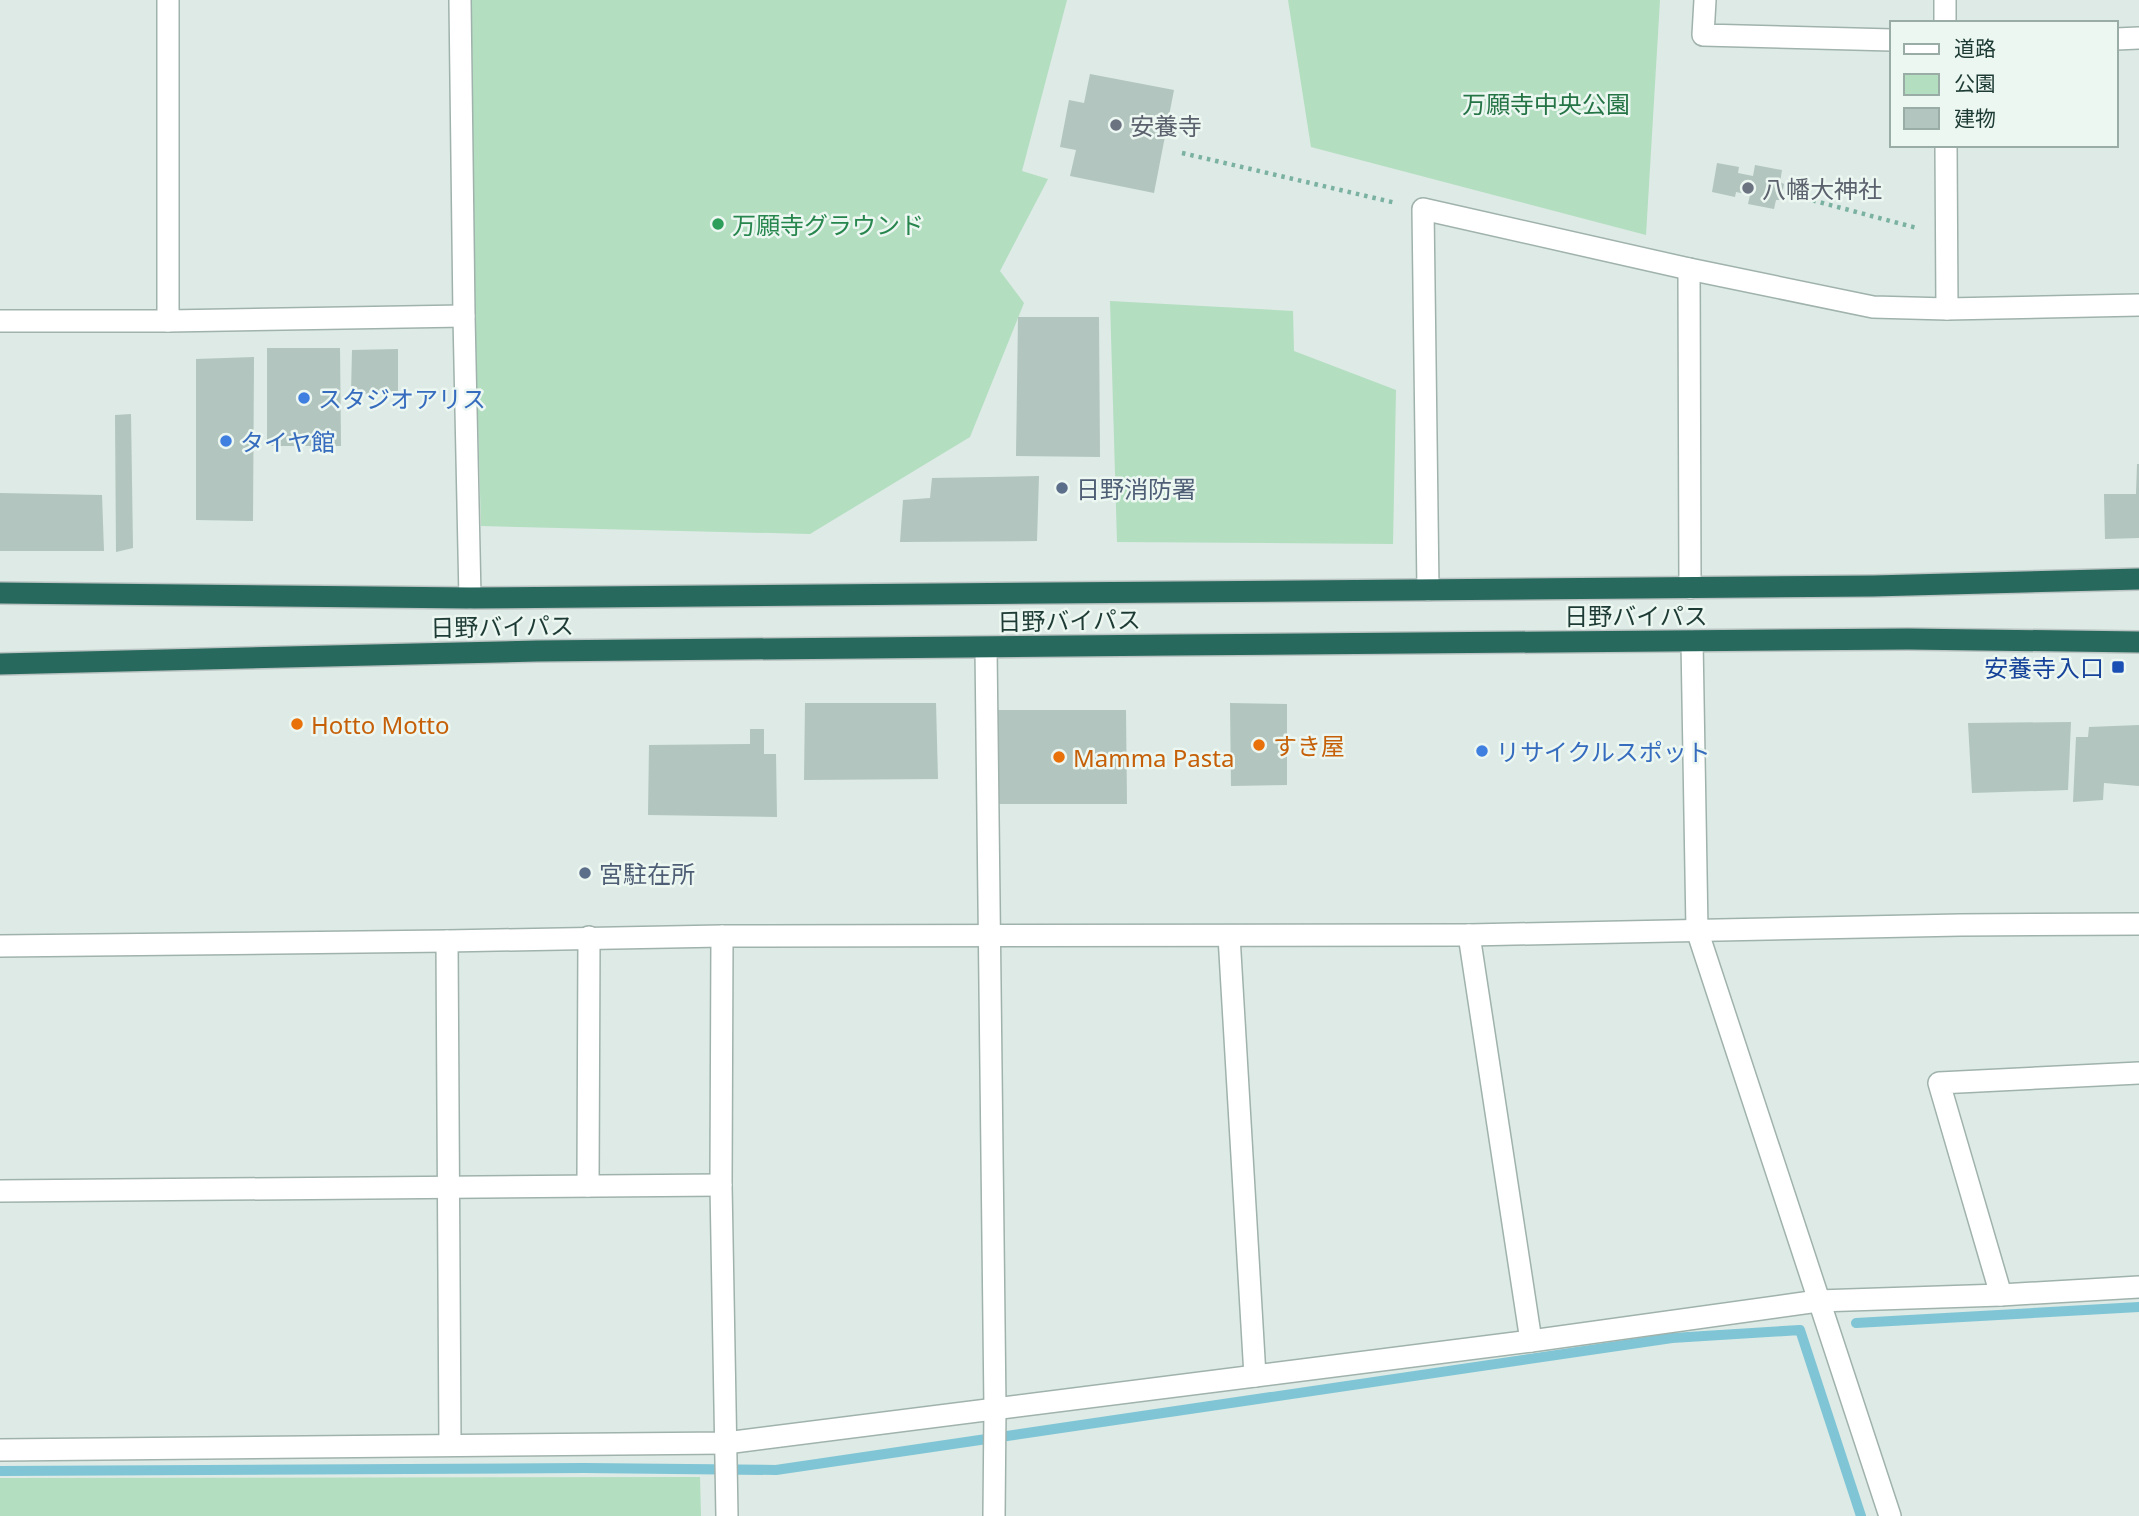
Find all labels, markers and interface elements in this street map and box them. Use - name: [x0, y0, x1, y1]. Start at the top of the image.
- legend: [1890, 21, 2118, 147]
- text: 道路: [1954, 34, 1996, 62]
- text: 公園: [1954, 69, 1996, 97]
- park label: 万願寺中央公園: [1462, 87, 1630, 120]
- text: 建物: [1954, 104, 1996, 132]
- place label: 安養寺: [1130, 109, 1202, 142]
- marker: 安養寺: [1108, 117, 1124, 133]
- place label: 八幡大神社: [1762, 172, 1882, 205]
- marker: 八幡大神社: [1740, 180, 1756, 196]
- place label: 万願寺グラウンド: [732, 208, 924, 241]
- marker: 万願寺グラウンド: [710, 216, 726, 232]
- place label: スタジオアリス: [318, 382, 486, 415]
- marker: スタジオアリス: [296, 390, 312, 406]
- place label: タイヤ館: [240, 425, 335, 458]
- marker: タイヤ館: [218, 433, 234, 449]
- place label: 日野消防署: [1076, 472, 1196, 505]
- marker: 日野消防署: [1054, 480, 1070, 496]
- street label: 日野バイパス: [1564, 599, 1708, 632]
- street label: 日野バイパス: [997, 602, 1141, 638]
- street label: 日野バイパス: [430, 608, 574, 644]
- place label: 安養寺入口: [1984, 651, 2104, 684]
- marker: 安養寺入口: [2110, 659, 2126, 675]
- place label: Hotto Motto: [311, 708, 450, 741]
- marker: Hotto Motto: [289, 716, 305, 732]
- place label: すき屋: [1273, 729, 1345, 762]
- place label: リサイクルスポット: [1496, 735, 1711, 768]
- marker: すき屋: [1251, 737, 1267, 753]
- place label: Mamma Pasta: [1073, 741, 1234, 774]
- marker: リサイクルスポット: [1474, 743, 1490, 759]
- marker: Mamma Pasta: [1051, 749, 1067, 765]
- place label: 宮駐在所: [599, 857, 695, 890]
- marker: 宮駐在所: [577, 865, 593, 881]

